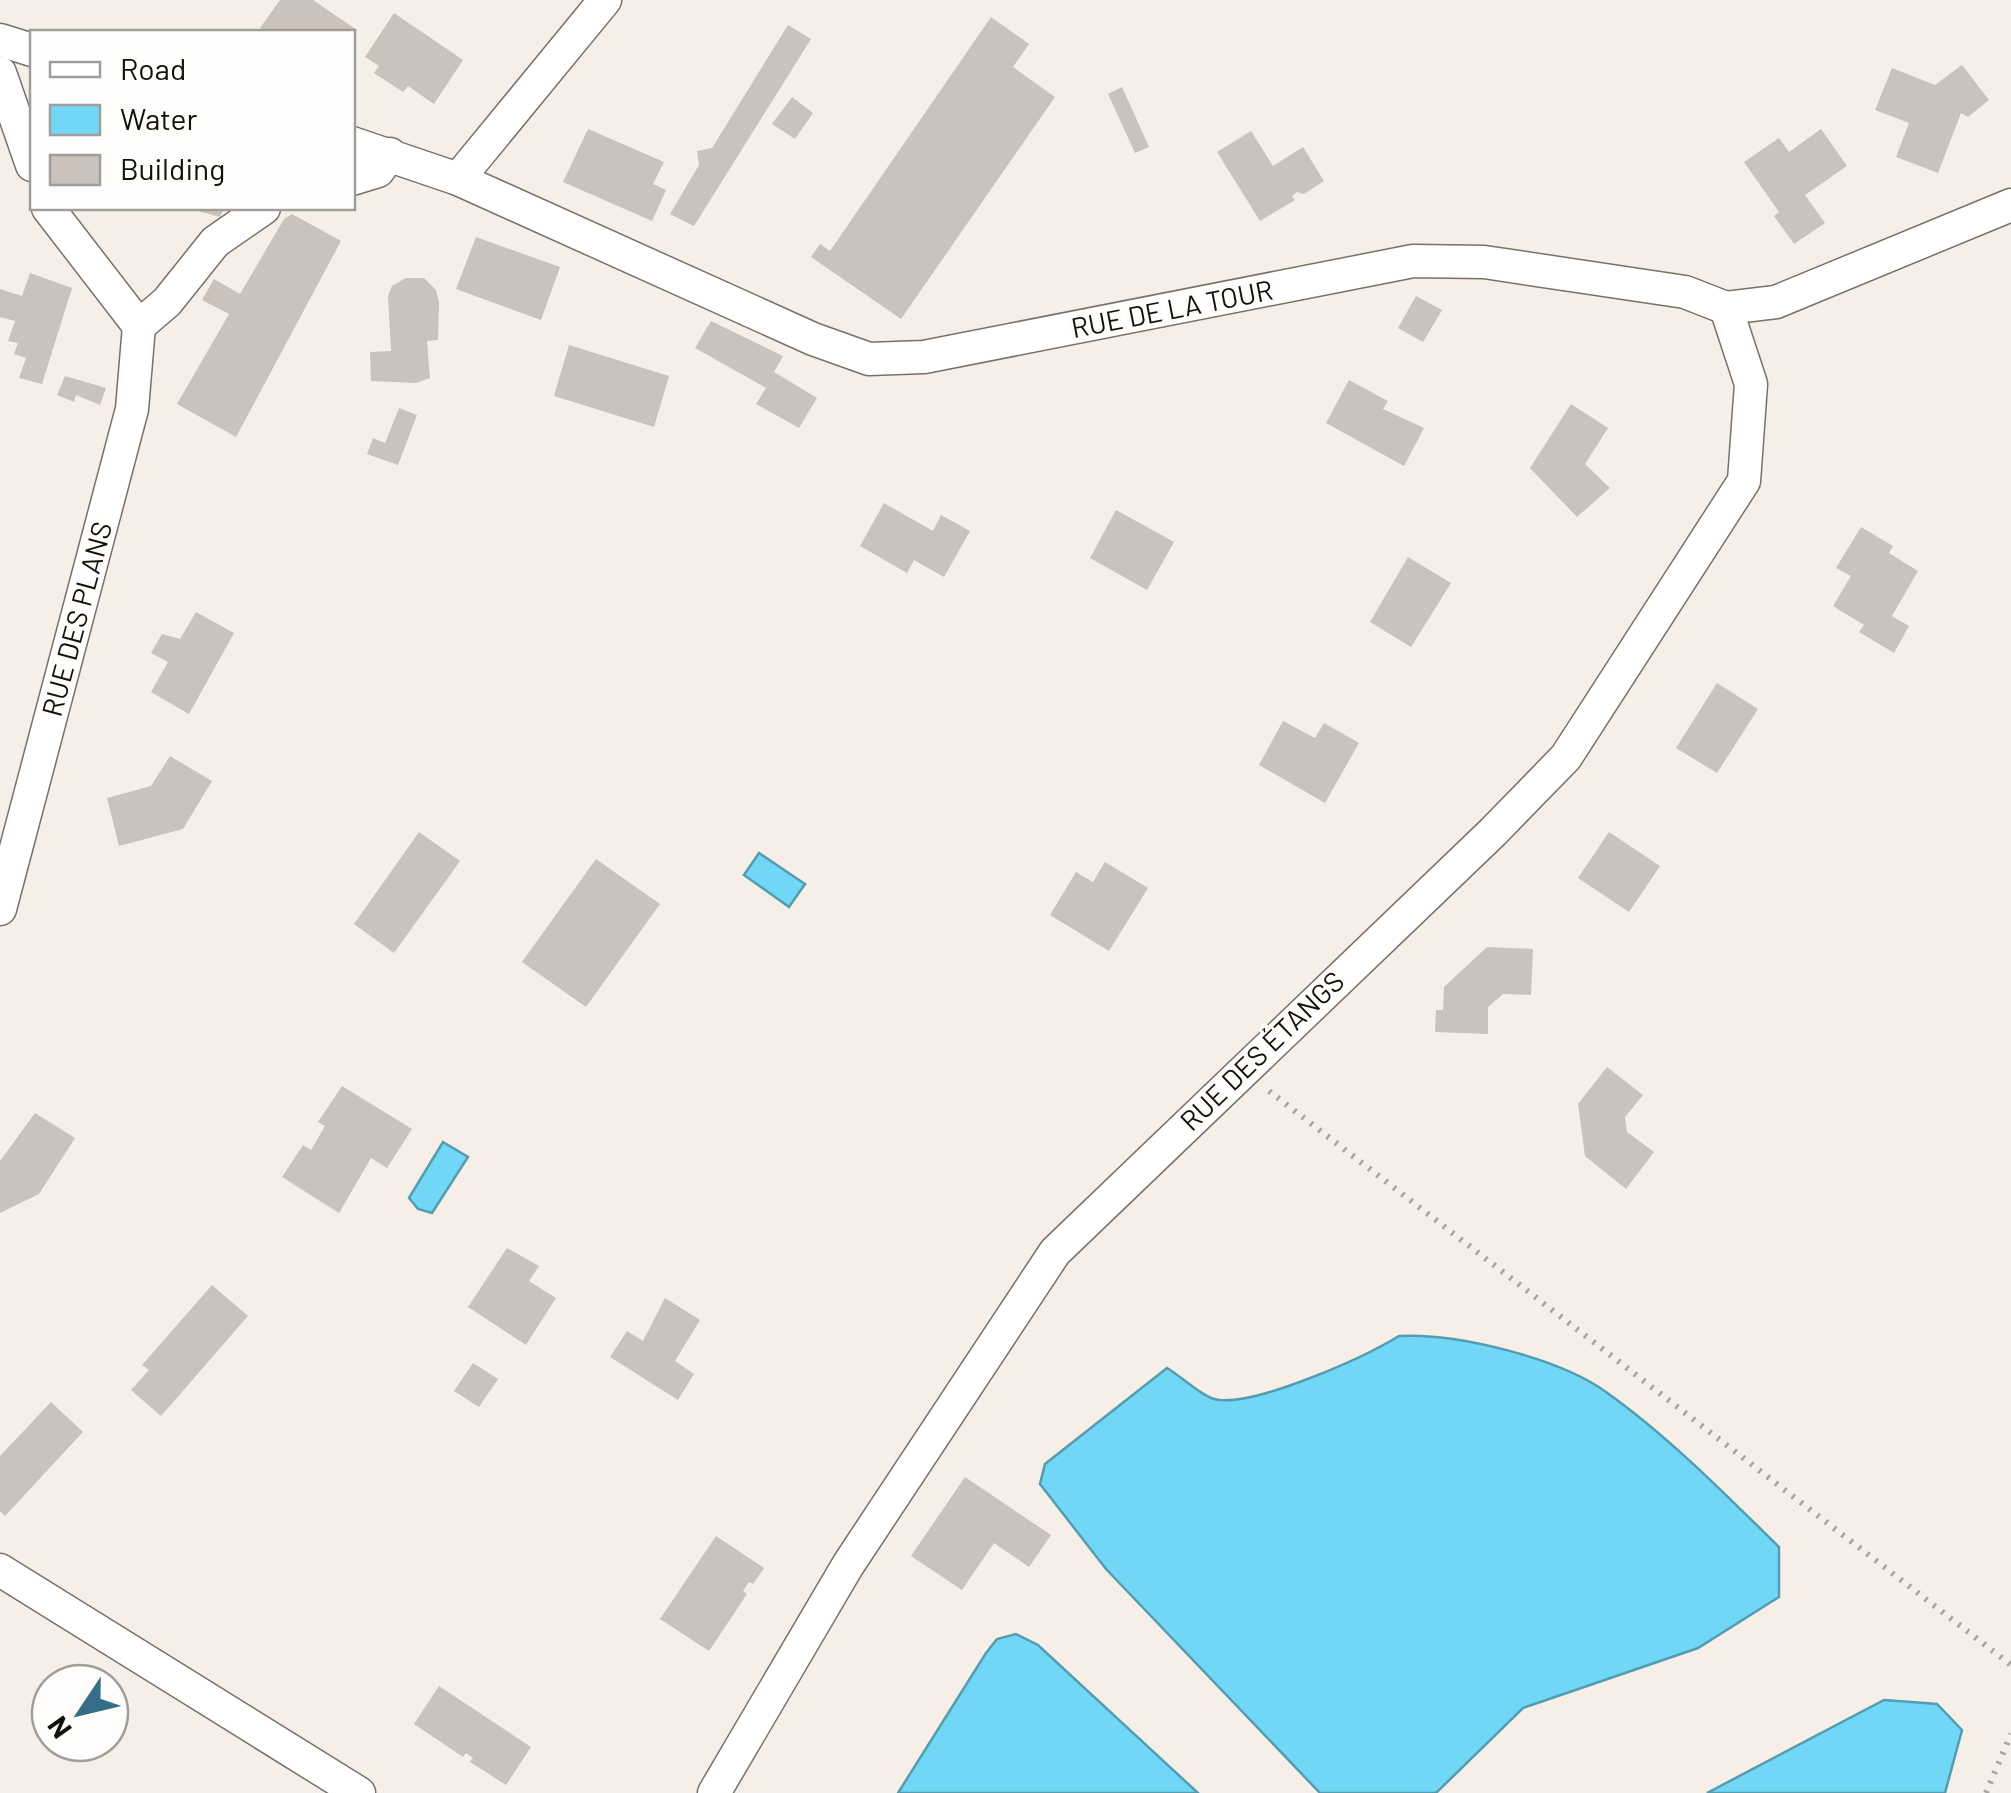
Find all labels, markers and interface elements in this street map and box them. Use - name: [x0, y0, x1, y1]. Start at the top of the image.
- legend: [30, 30, 355, 210]
- text: Road: [120, 50, 186, 86]
- text: Water: [120, 100, 198, 136]
- text: Building: [120, 150, 225, 186]
- street label: RUE DE LA TOUR: [1068, 272, 1275, 344]
- street label: RUE DES PLANS: [34, 518, 118, 720]
- street label: RUE DES ÉTANGS: [1172, 963, 1350, 1137]
- north arrow: [30, 1663, 130, 1763]
- text: N: [39, 1711, 78, 1745]

